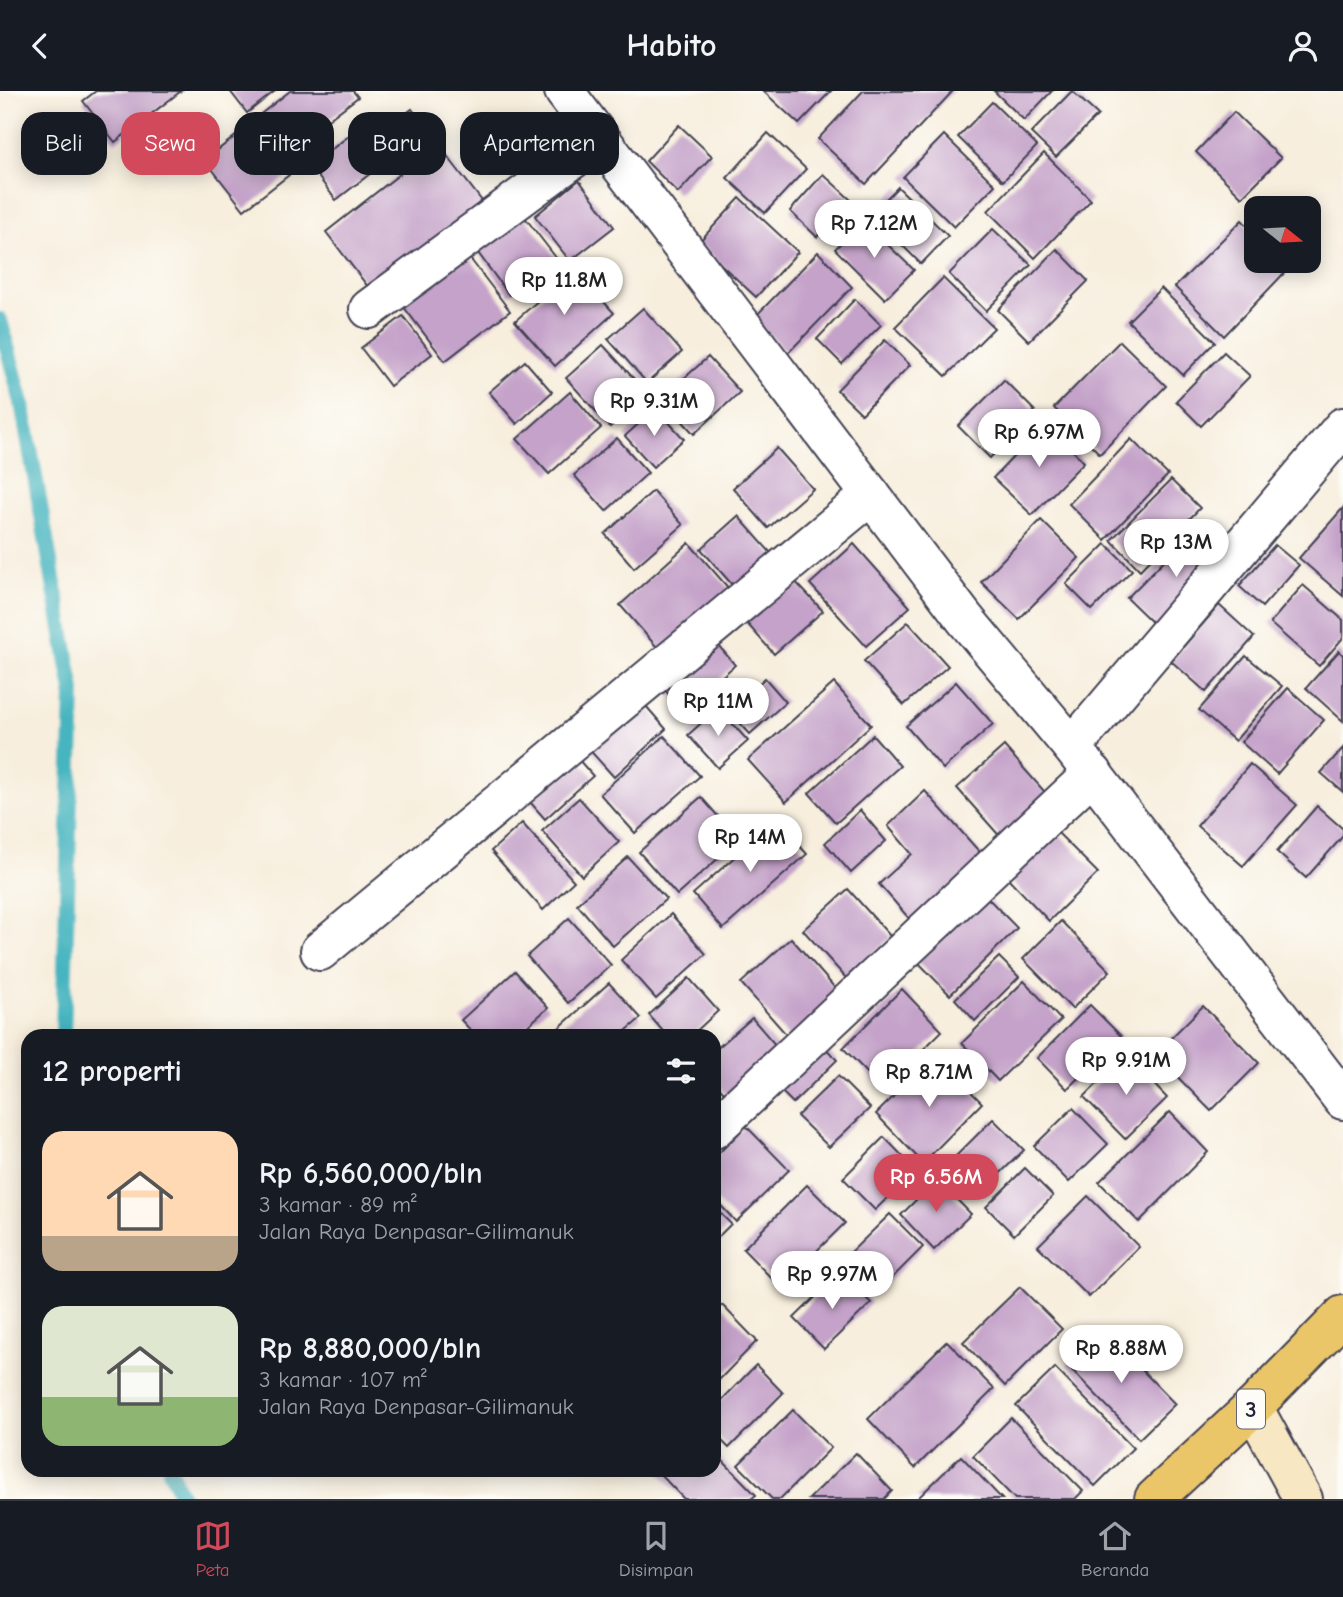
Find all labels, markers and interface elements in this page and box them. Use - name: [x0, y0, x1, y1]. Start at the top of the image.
- icon: back: [21, 27, 59, 65]
- text: Habito: [627, 27, 716, 64]
- icon: person: [1284, 27, 1322, 65]
- chip: Beli: [21, 112, 107, 175]
- chip: Sewa: [121, 112, 220, 175]
- chip: Filter: [234, 112, 334, 175]
- chip: Baru: [348, 112, 446, 175]
- chip: Apartemen: [460, 112, 619, 175]
- north arrow: [1244, 196, 1321, 273]
- map controls: [1244, 196, 1321, 273]
- pin: Rp 7.12M: [802, 201, 946, 260]
- text: Rp 7.12M: [830, 209, 918, 236]
- pin: Rp 11.8M: [492, 257, 636, 317]
- text: Rp 11.8M: [521, 266, 607, 293]
- pin: Rp 9.31M: [582, 379, 726, 438]
- text: Rp 9.31M: [610, 387, 698, 414]
- pin: Rp 6.97M: [967, 409, 1111, 469]
- text: Rp 6.97M: [994, 418, 1084, 445]
- pin: Rp 13M: [1119, 519, 1233, 579]
- text: Rp 13M: [1140, 528, 1212, 555]
- pin: Rp 11M: [661, 679, 775, 738]
- text: Rp 11M: [683, 687, 753, 714]
- pin: Rp 14M: [693, 815, 807, 874]
- text: Rp 14M: [714, 823, 786, 850]
- pin: Rp 9.91M: [1054, 1037, 1198, 1097]
- text: Rp 9.91M: [1081, 1046, 1171, 1073]
- pin: Rp 8.71M: [857, 1049, 1001, 1109]
- icon: filters: [662, 1052, 700, 1090]
- text: 12 properti: [42, 1054, 182, 1089]
- text: Rp 8.71M: [885, 1058, 973, 1085]
- pin: Rp 6.56M: [864, 1155, 1008, 1214]
- text: Rp 6,560,000/bln: [259, 1156, 482, 1191]
- icon: home: [98, 1159, 182, 1243]
- text: Rp 6.56M: [890, 1163, 982, 1190]
- text: 3 kamar · 89 m²: [259, 1191, 417, 1218]
- text: Jalan Raya Denpasar-Gilimanuk: [259, 1218, 574, 1245]
- pin: Rp 9.97M: [760, 1251, 904, 1311]
- text: Rp 9.97M: [787, 1260, 877, 1287]
- pin: Rp 8.88M: [1049, 1325, 1193, 1385]
- text: Rp 8,880,000/bln: [259, 1331, 481, 1366]
- icon: home: [98, 1334, 182, 1418]
- text: Rp 8.88M: [1075, 1334, 1167, 1361]
- text: 3 kamar · 107 m²: [259, 1366, 427, 1393]
- road number: 3: [1237, 1389, 1265, 1429]
- text: Jalan Raya Denpasar-Gilimanuk: [259, 1393, 574, 1420]
- tab: Peta: [194, 1517, 232, 1581]
- tab: Disimpan: [619, 1517, 693, 1581]
- tab: Beranda: [1081, 1517, 1149, 1581]

